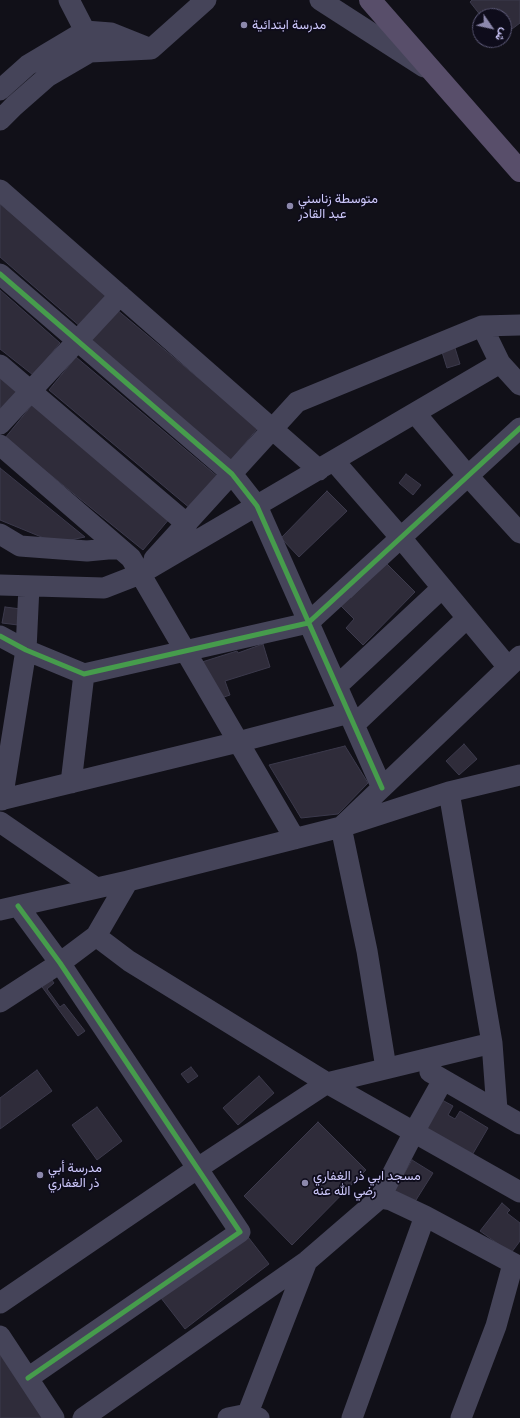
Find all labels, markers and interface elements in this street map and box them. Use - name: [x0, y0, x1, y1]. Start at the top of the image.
- north arrow: [472, 8, 512, 48]
- place label: مدرسة ابتدائية: [252, 17, 326, 33]
- marker: مدرسة ابتدائية: [239, 20, 249, 30]
- text: ش: [492, 25, 511, 44]
- place label: متوسطة زناسني عبد القادر: [298, 191, 378, 222]
- marker: متوسطة زناسني عبد القادر: [285, 201, 295, 211]
- place label: مدرسة أبي ذر الغفاري: [48, 1160, 102, 1191]
- place label: مسجد ابي ذر الغفاري رضي الله عنه: [313, 1168, 421, 1199]
- marker: مدرسة أبي ذر الغفاري: [35, 1170, 45, 1180]
- marker: مسجد ابي ذر الغفاري رضي الله عنه: [300, 1178, 310, 1188]

